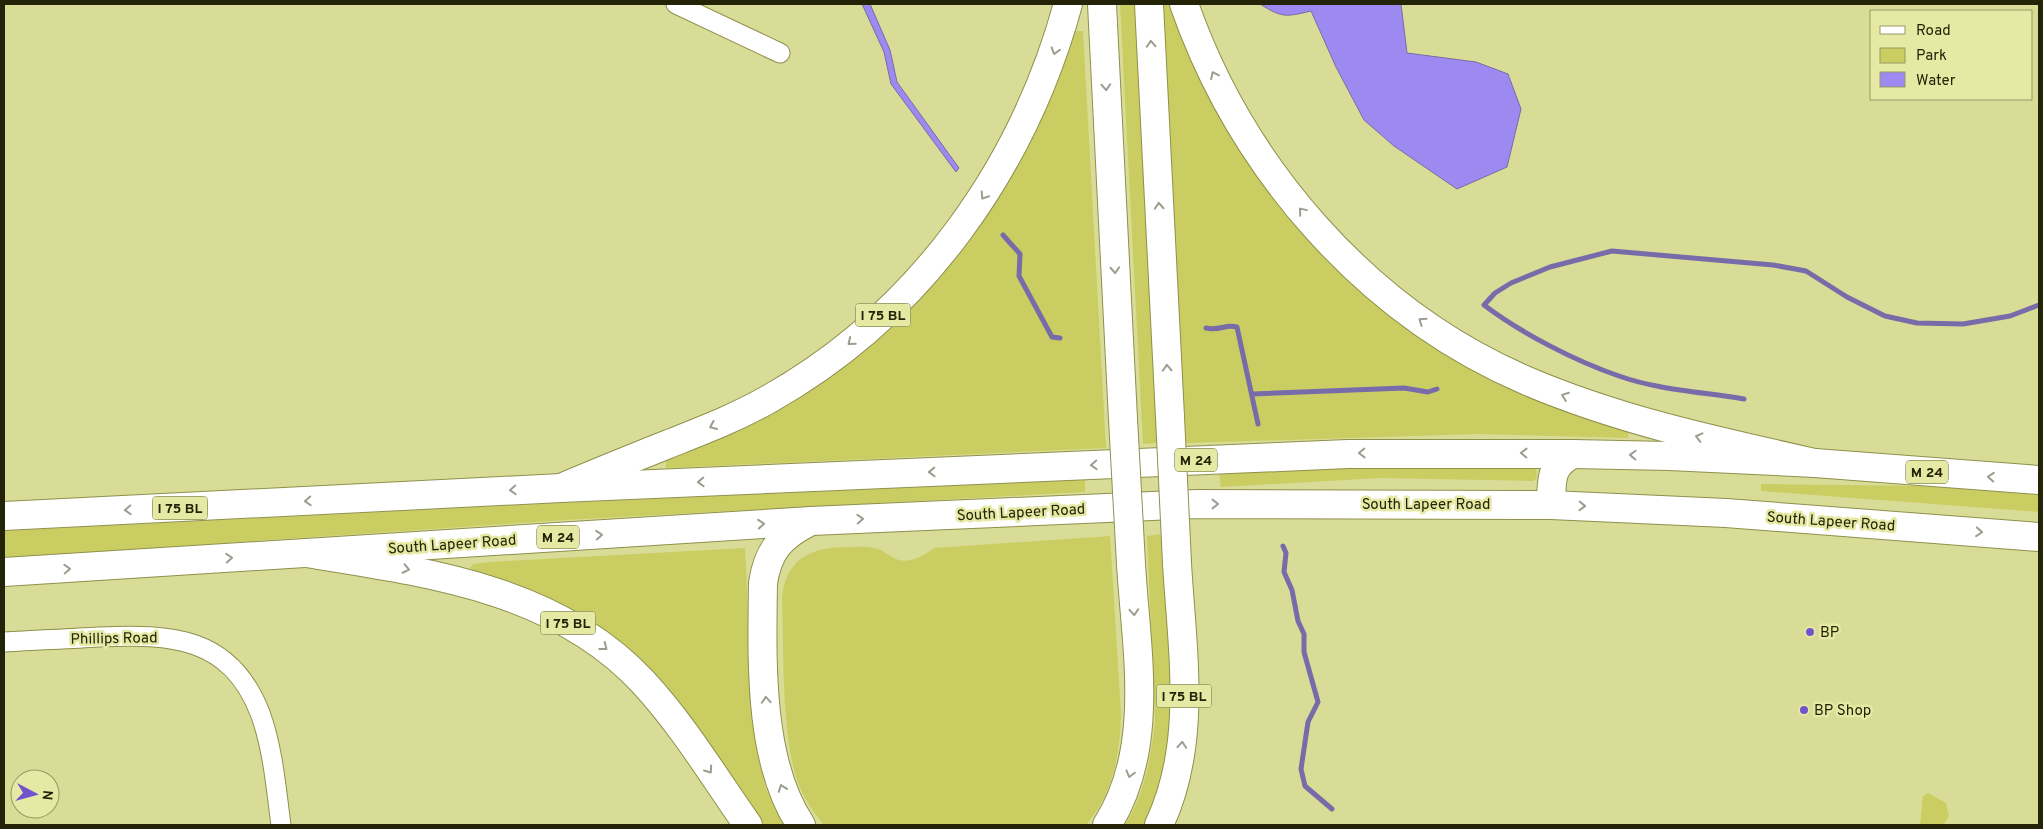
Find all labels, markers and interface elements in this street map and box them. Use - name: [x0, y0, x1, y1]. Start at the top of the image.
- legend: [1870, 10, 2033, 100]
- text: Road: [1916, 22, 1951, 41]
- one-way arrow: [1146, 39, 1156, 47]
- one-way arrow: [1050, 46, 1060, 54]
- text: Park: [1916, 47, 1947, 66]
- one-way arrow: [1210, 72, 1220, 81]
- text: Water: [1916, 72, 1956, 91]
- one-way arrow: [1101, 84, 1112, 92]
- one-way arrow: [981, 191, 990, 200]
- one-way arrow: [1154, 202, 1165, 210]
- one-way arrow: [1298, 208, 1307, 217]
- one-way arrow: [1110, 266, 1121, 274]
- road number: I 75 BL: [856, 304, 910, 326]
- one-way arrow: [1418, 318, 1427, 327]
- one-way arrow: [848, 336, 857, 345]
- one-way arrow: [1162, 364, 1173, 372]
- one-way arrow: [1561, 392, 1570, 402]
- one-way arrow: [709, 420, 718, 431]
- one-way arrow: [1694, 432, 1703, 443]
- road number: M 24: [1175, 448, 1217, 472]
- one-way arrow: [1357, 448, 1365, 458]
- one-way arrow: [1520, 448, 1528, 458]
- one-way arrow: [1629, 450, 1637, 461]
- one-way arrow: [1090, 459, 1098, 470]
- road number: M 24: [1906, 461, 1948, 484]
- one-way arrow: [928, 467, 936, 477]
- one-way arrow: [1986, 471, 1994, 482]
- one-way arrow: [697, 476, 705, 487]
- one-way arrow: [508, 485, 516, 496]
- road number: I 75 BL: [152, 496, 208, 520]
- one-way arrow: [303, 496, 311, 507]
- street label: South Lapeer Road: [1362, 496, 1490, 515]
- one-way arrow: [1211, 499, 1219, 509]
- street label: South Lapeer Road: [956, 501, 1086, 526]
- one-way arrow: [1579, 501, 1587, 512]
- one-way arrow: [124, 505, 132, 516]
- street label: South Lapeer Road: [1766, 509, 1896, 536]
- one-way arrow: [856, 514, 864, 524]
- one-way arrow: [757, 519, 765, 530]
- road number: M 24: [537, 526, 579, 548]
- one-way arrow: [1976, 527, 1984, 538]
- one-way arrow: [595, 529, 603, 540]
- street label: South Lapeer Road: [387, 532, 517, 559]
- one-way arrow: [226, 553, 234, 564]
- one-way arrow: [64, 563, 72, 574]
- one-way arrow: [401, 564, 410, 574]
- one-way arrow: [1128, 609, 1139, 617]
- road number: I 75 BL: [540, 612, 596, 634]
- place label: BP: [1820, 624, 1839, 643]
- marker: BP: [1804, 626, 1816, 638]
- street label: Phillips Road: [70, 629, 158, 650]
- one-way arrow: [598, 642, 607, 650]
- road number: I 75 BL: [1156, 684, 1212, 708]
- one-way arrow: [761, 695, 772, 703]
- place label: BP Shop: [1814, 702, 1871, 721]
- marker: BP Shop: [1798, 704, 1810, 716]
- one-way arrow: [1177, 741, 1188, 749]
- one-way arrow: [703, 764, 712, 773]
- north arrow: [10, 769, 60, 819]
- one-way arrow: [1125, 769, 1136, 778]
- one-way arrow: [778, 784, 788, 793]
- text: N: [37, 789, 55, 801]

